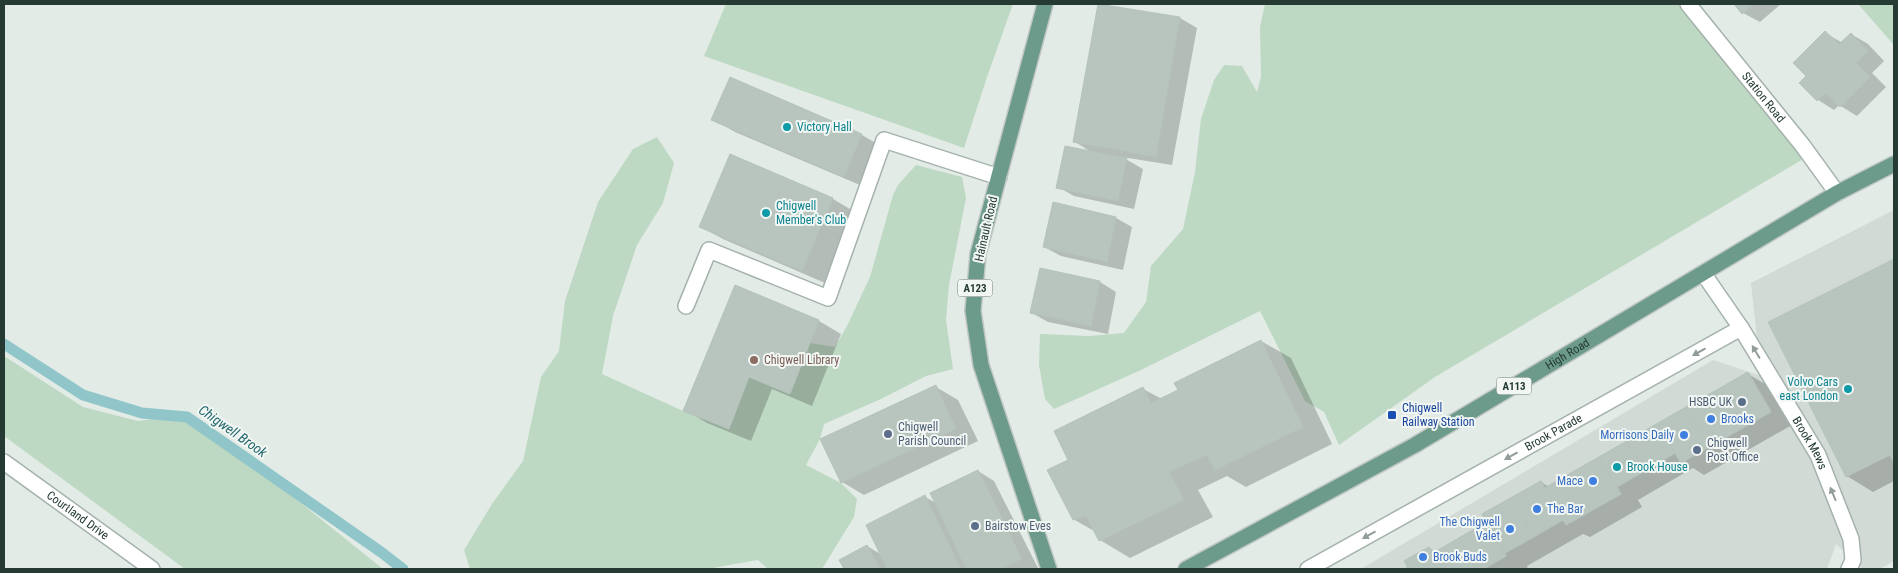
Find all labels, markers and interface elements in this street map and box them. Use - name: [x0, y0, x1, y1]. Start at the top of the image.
- street label: Station Road: [1739, 69, 1788, 125]
- place label: Victory Hall: [797, 120, 852, 134]
- marker: Victory Hall: [781, 121, 793, 133]
- street label: Hainault Road: [972, 195, 1000, 263]
- place label: Chigwell Member's Club: [776, 199, 846, 227]
- marker: Chigwell Member's Club: [760, 207, 772, 219]
- road number: A123: [958, 280, 992, 296]
- street label: High Road: [1543, 335, 1592, 372]
- one-way arrow: [1751, 345, 1760, 358]
- one-way arrow: [1691, 348, 1706, 356]
- place label: Chigwell Library: [764, 353, 839, 367]
- marker: Chigwell Library: [748, 354, 760, 366]
- place label: Volvo Cars east London: [1780, 375, 1838, 403]
- road number: A113: [1496, 378, 1532, 394]
- marker: Volvo Cars east London: [1842, 383, 1854, 395]
- place label: HSBC UK: [1689, 395, 1732, 409]
- marker: HSBC UK: [1736, 396, 1748, 408]
- place label: Chigwell Railway Station: [1402, 401, 1475, 429]
- water label: Chigwell Brook: [196, 402, 271, 461]
- marker: Chigwell Railway Station: [1386, 409, 1398, 421]
- street label: Brook Parade: [1522, 411, 1585, 454]
- place label: Brooks: [1721, 412, 1754, 426]
- marker: Brooks: [1705, 413, 1717, 425]
- street label: Brook Mews: [1789, 414, 1830, 471]
- place label: Chigwell Parish Council: [898, 420, 966, 448]
- marker: Chigwell Parish Council: [882, 428, 894, 440]
- place label: Morrisons Daily: [1600, 428, 1674, 442]
- marker: Morrisons Daily: [1678, 429, 1690, 441]
- place label: Chigwell Post Office: [1707, 436, 1759, 464]
- marker: Chigwell Post Office: [1691, 444, 1703, 456]
- one-way arrow: [1504, 452, 1518, 461]
- place label: Brook House: [1627, 460, 1688, 474]
- marker: Brook House: [1611, 461, 1623, 473]
- place label: Mace: [1557, 474, 1583, 488]
- marker: Mace: [1587, 475, 1599, 487]
- one-way arrow: [1829, 487, 1837, 501]
- street label: Courtland Drive: [44, 488, 112, 543]
- place label: The Bar: [1547, 502, 1584, 516]
- marker: The Bar: [1531, 503, 1543, 515]
- place label: The Chigwell Valet: [1439, 515, 1500, 543]
- place label: Bairstow Eves: [985, 519, 1051, 533]
- marker: Bairstow Eves: [969, 520, 981, 532]
- marker: The Chigwell Valet: [1504, 523, 1516, 535]
- one-way arrow: [1362, 531, 1376, 540]
- place label: Brook Buds: [1433, 550, 1487, 564]
- marker: Brook Buds: [1417, 551, 1429, 563]

